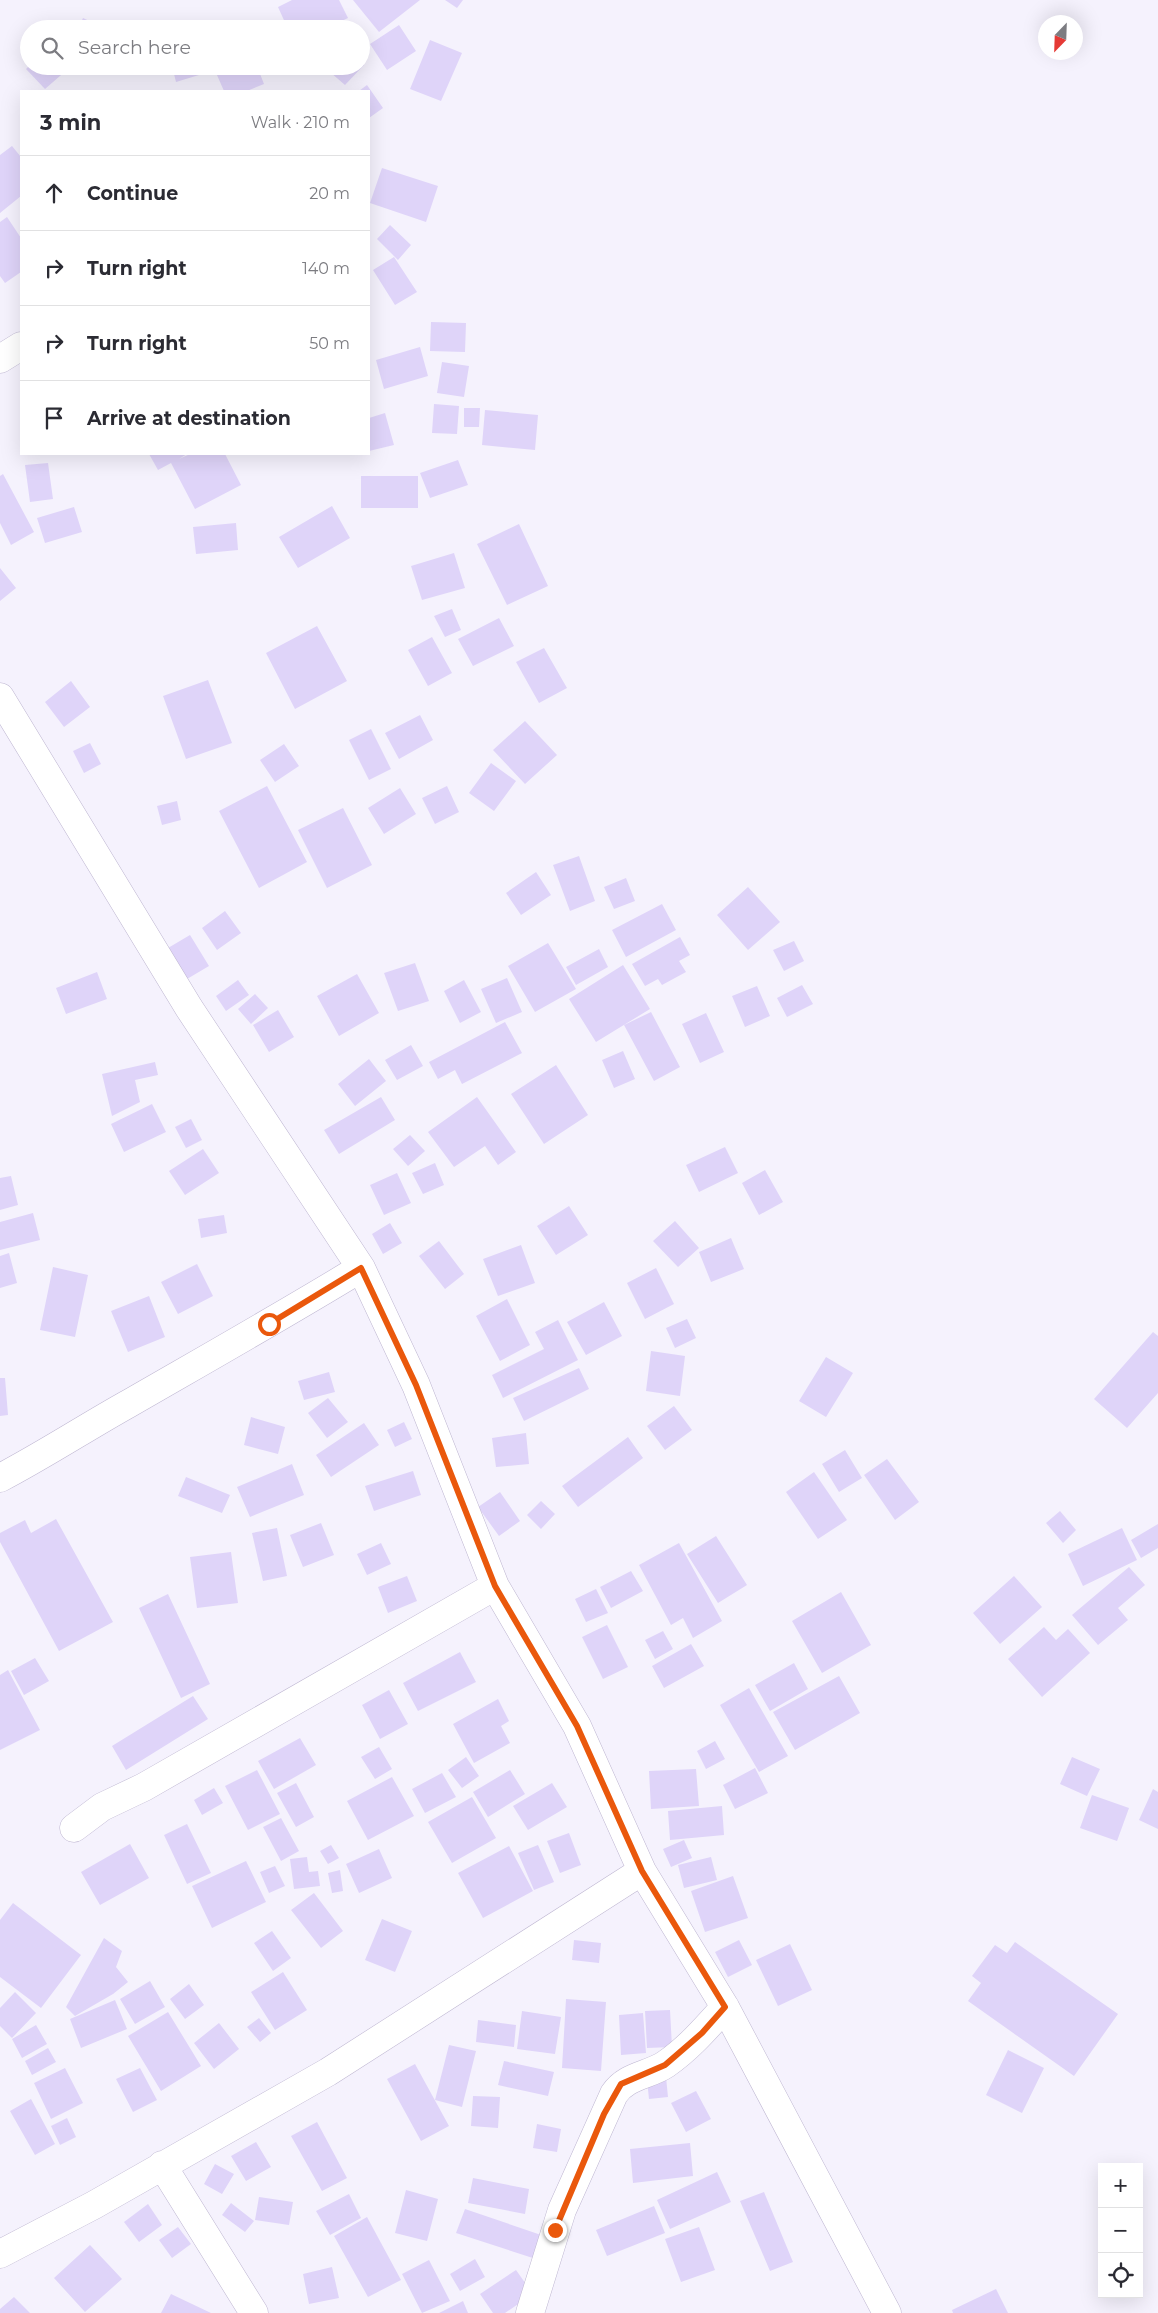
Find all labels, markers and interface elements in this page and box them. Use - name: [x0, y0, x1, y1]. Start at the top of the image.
- north arrow: [1038, 15, 1083, 60]
- search box: [20, 20, 370, 75]
- icon: search: [38, 34, 66, 62]
- text: Search here: [78, 36, 191, 59]
- text: 3 min: [40, 110, 101, 135]
- text: Walk · 210 m: [251, 113, 350, 132]
- icon: ahead: [40, 179, 68, 207]
- text: Continue: [87, 182, 178, 205]
- text: 20 m: [309, 184, 350, 203]
- icon: right: [40, 254, 68, 282]
- text: Turn right: [87, 257, 187, 280]
- text: 140 m: [302, 259, 350, 278]
- icon: right: [40, 329, 68, 357]
- text: Turn right: [87, 332, 187, 355]
- text: 50 m: [309, 334, 350, 353]
- icon: arrive: [40, 404, 68, 432]
- text: Arrive at destination: [87, 407, 291, 430]
- route start: [258, 1313, 281, 1336]
- map controls: [1098, 2163, 1143, 2298]
- button: +: [1098, 2163, 1143, 2208]
- button: −: [1098, 2208, 1143, 2253]
- route end: [544, 2219, 567, 2242]
- button: locate: [1098, 2253, 1143, 2298]

